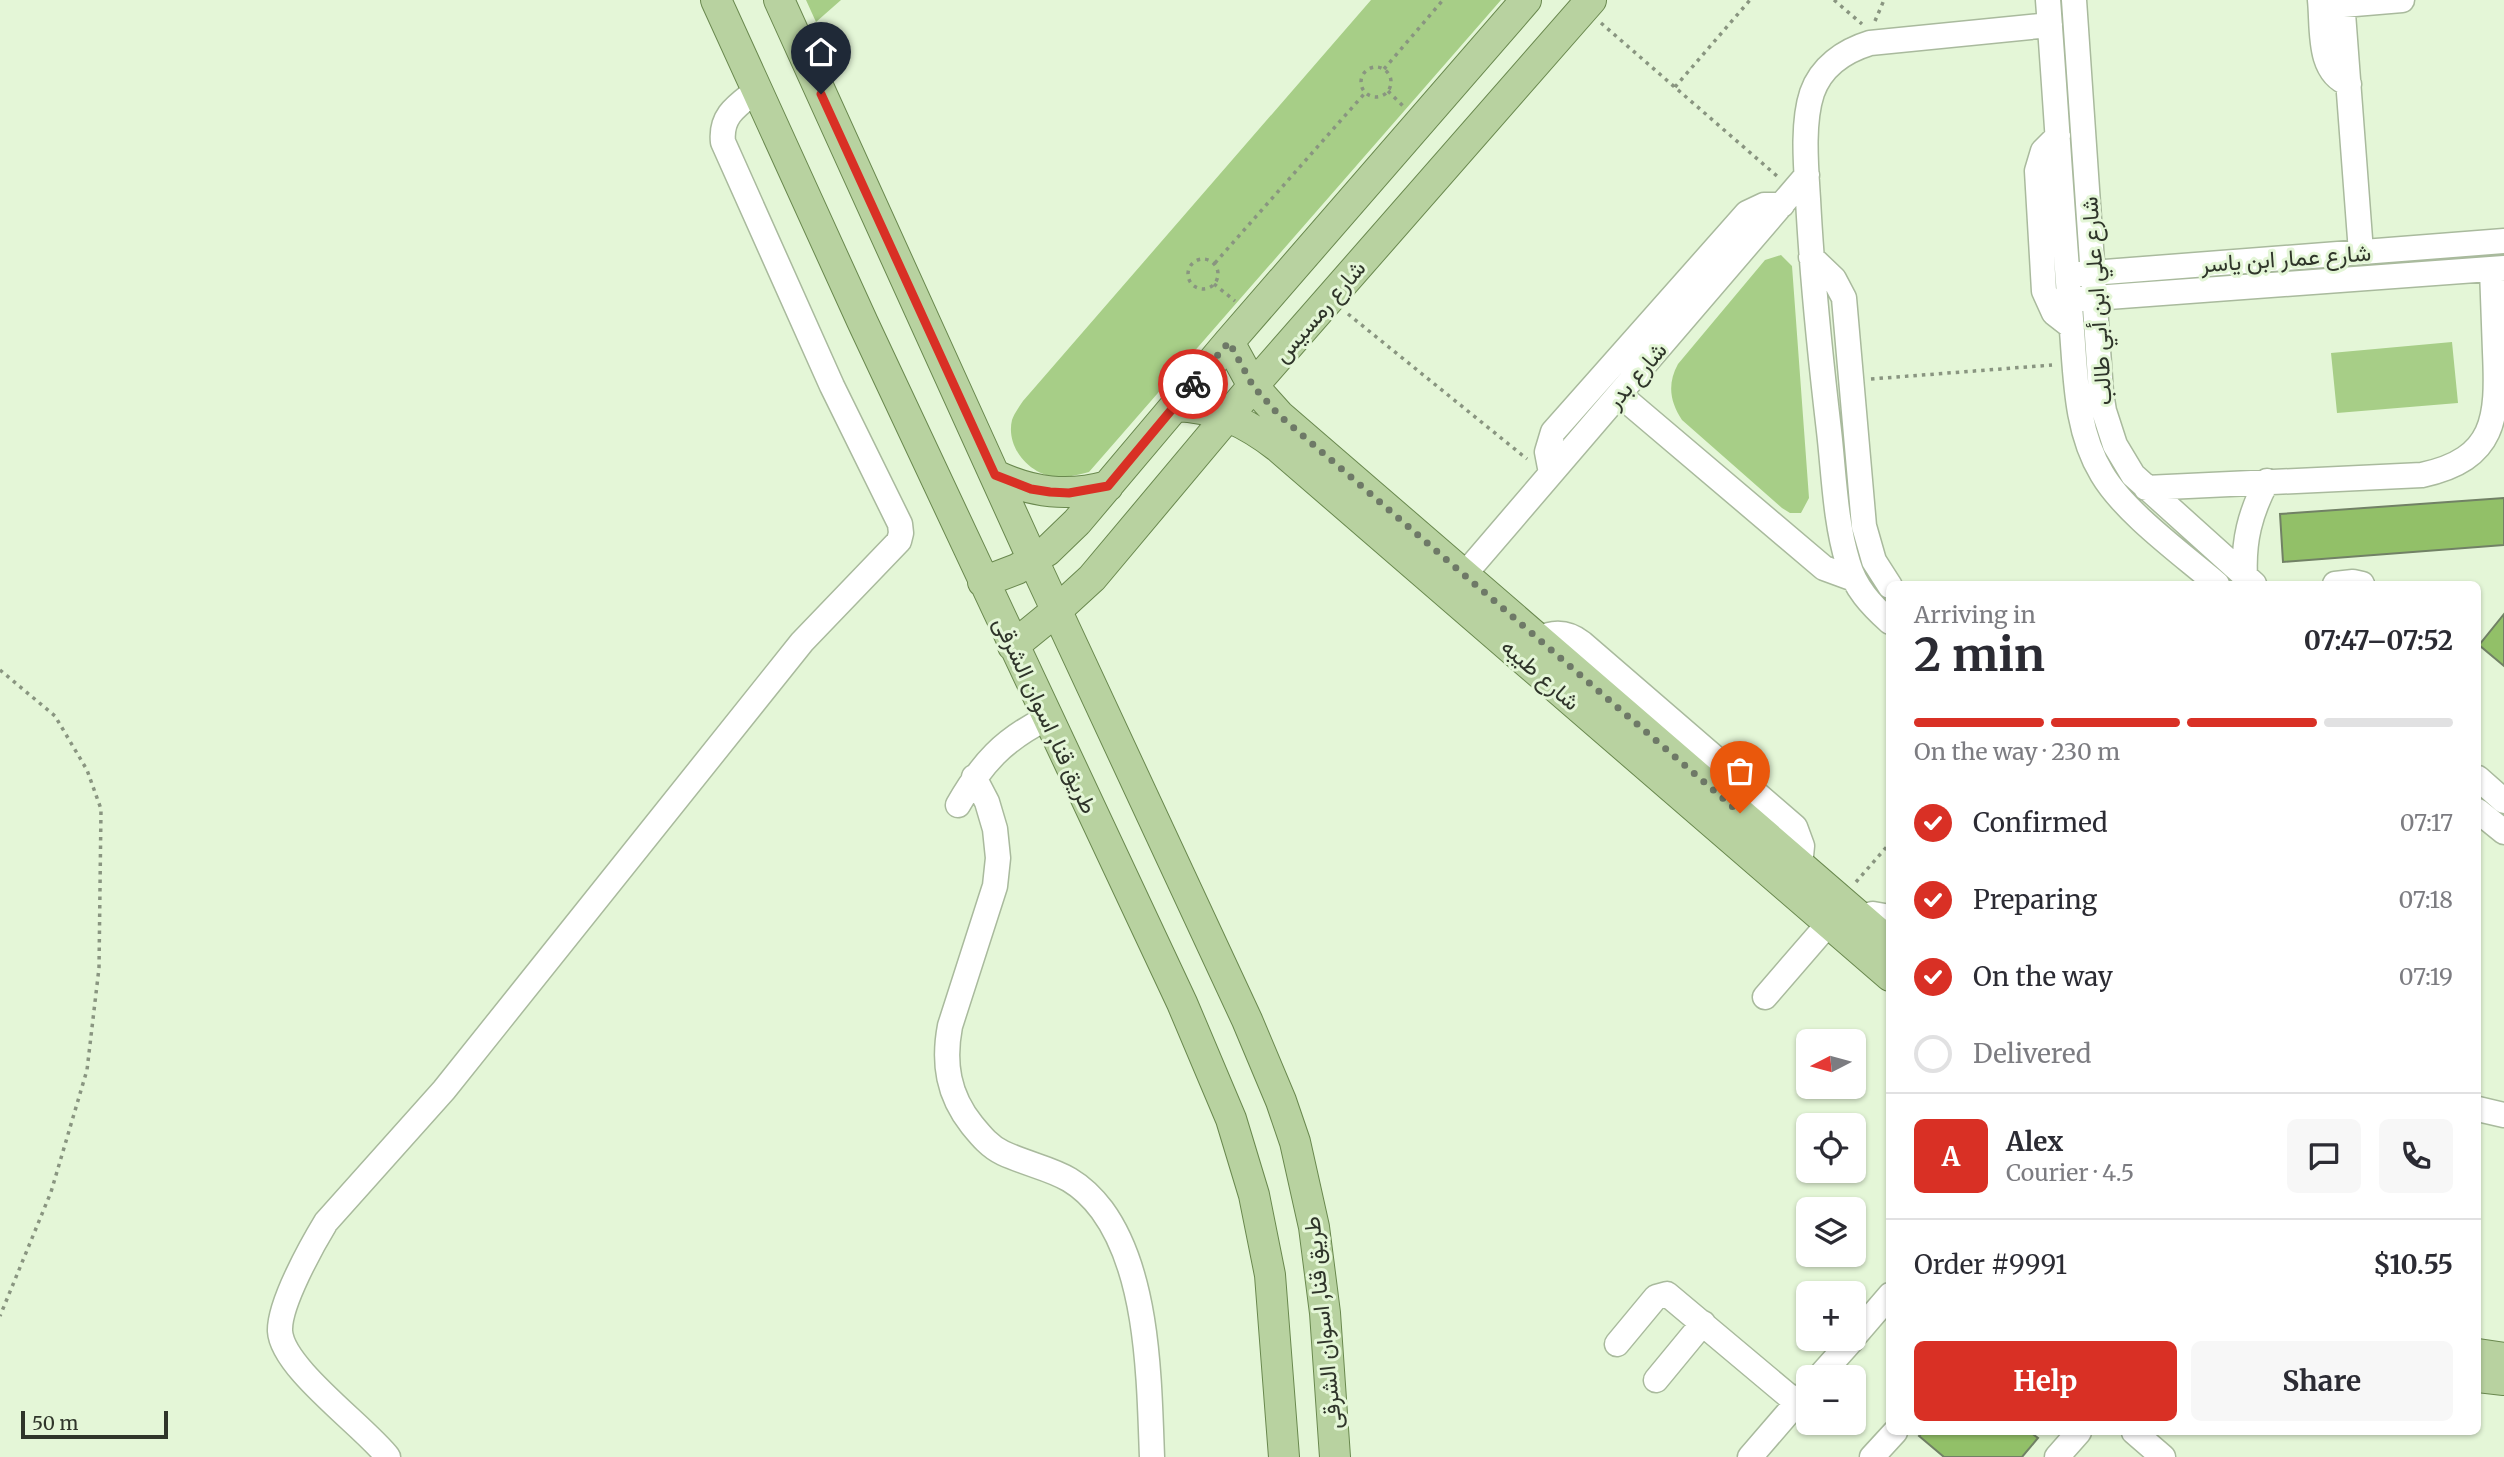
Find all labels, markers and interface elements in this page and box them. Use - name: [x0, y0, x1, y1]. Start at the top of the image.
- pin: [791, 22, 851, 94]
- icon: home: [802, 33, 840, 71]
- street label: شارع علي ابن أبي طالب: [2074, 195, 2123, 406]
- street label: شارع عمار ابن ياسر: [2199, 238, 2372, 280]
- street label: شارع رمسيس: [1267, 254, 1373, 369]
- street label: شارع بدر: [1599, 336, 1674, 416]
- courier: [1158, 349, 1228, 419]
- icon: bike: [1174, 365, 1212, 403]
- text: Arriving in: [1914, 600, 2036, 629]
- street label: طريق قنا, اسوان الشرقى: [987, 612, 1104, 819]
- text: 07:47–07:52: [2304, 624, 2453, 657]
- text: 2 min: [1914, 626, 2045, 684]
- street label: شارع طيبه: [1494, 632, 1586, 718]
- text: On the way · 230 m: [1914, 737, 2120, 766]
- pin: [1710, 741, 1770, 813]
- icon: bag: [1721, 752, 1759, 790]
- icon: check: [1914, 804, 1952, 842]
- text: Confirmed: [1973, 806, 2108, 839]
- text: 07:17: [2400, 808, 2453, 837]
- icon: check: [1914, 881, 1952, 919]
- text: Preparing: [1973, 883, 2097, 916]
- text: 07:18: [2399, 885, 2453, 914]
- icon: check: [1914, 958, 1952, 996]
- text: On the way: [1973, 960, 2113, 993]
- text: 07:19: [2399, 962, 2453, 991]
- north arrow: [1796, 1029, 1866, 1099]
- map controls: [1796, 1029, 1866, 1435]
- text: Delivered: [1973, 1037, 2092, 1070]
- button: locate: [1796, 1113, 1866, 1183]
- button: chat: [2287, 1119, 2361, 1193]
- button: phone: [2379, 1119, 2453, 1193]
- text: Alex: [2006, 1125, 2063, 1158]
- text: A: [1942, 1140, 1960, 1173]
- text: Courier · 4.5: [2006, 1158, 2134, 1187]
- button: layers: [1796, 1197, 1866, 1267]
- street label: طريق قنا, اسوان الشرقى: [1296, 1215, 1349, 1431]
- text: Order #9991: [1914, 1248, 2067, 1281]
- text: $10.55: [2373, 1248, 2453, 1281]
- button: +: [1796, 1281, 1866, 1351]
- button: Help: [1914, 1341, 2177, 1421]
- button: Share: [2191, 1341, 2453, 1421]
- button: −: [1796, 1365, 1866, 1435]
- scale bar: [21, 1408, 168, 1440]
- text: 50 m: [32, 1411, 78, 1435]

